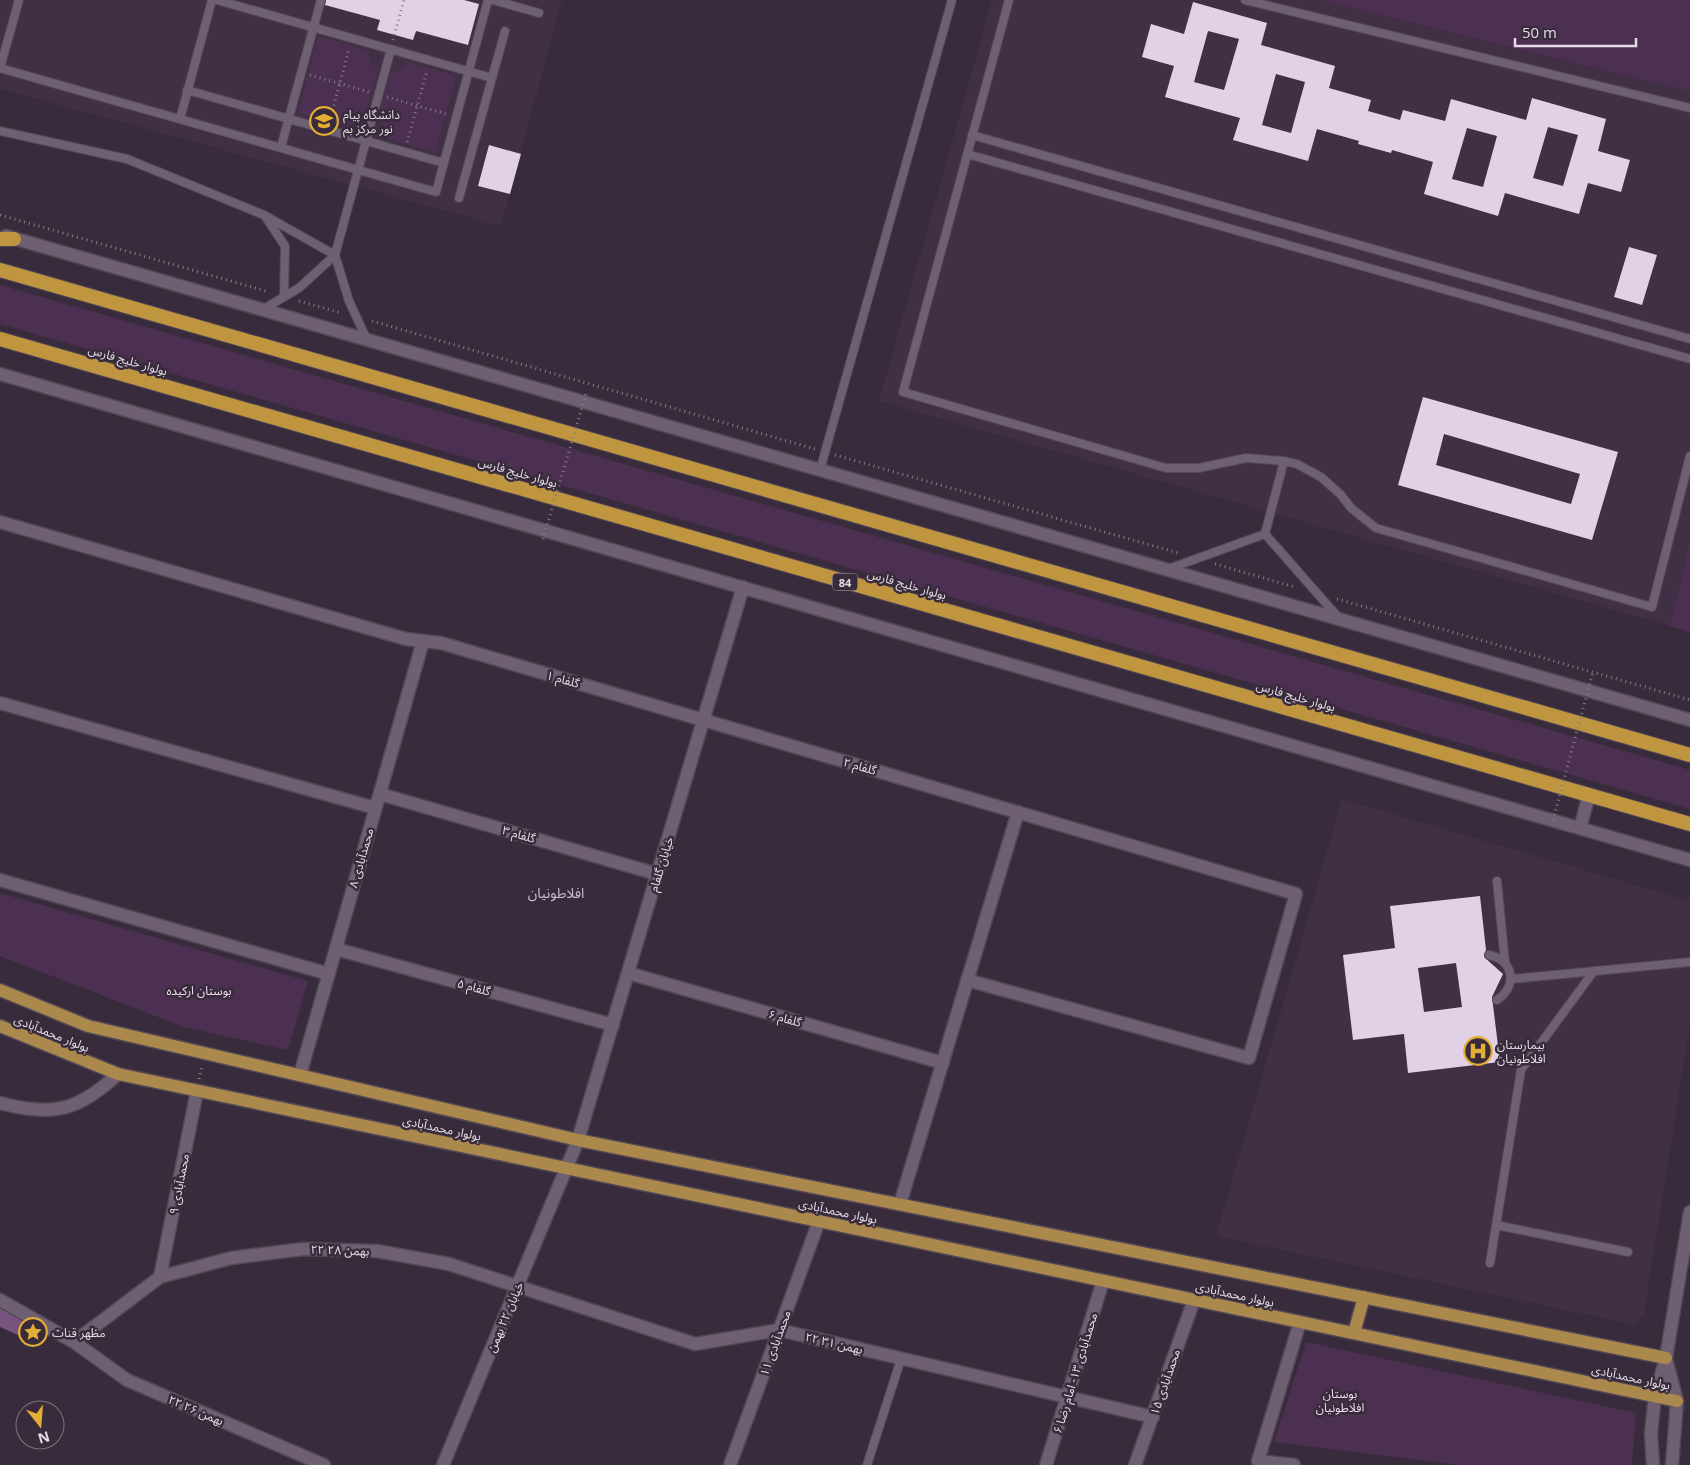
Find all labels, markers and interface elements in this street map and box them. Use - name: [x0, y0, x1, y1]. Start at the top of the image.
- scale bar: [1515, 15, 1636, 47]
- text: 50 m: [1522, 22, 1557, 42]
- school or university icon: دانشگاه پیام نور مرکز بم: [309, 106, 339, 136]
- place label: دانشگاه پیام نور مرکز بم: [343, 106, 400, 138]
- street label: بولوار خلیج فارس: [86, 341, 170, 380]
- street label: بولوار خلیج فارس: [476, 453, 560, 492]
- street label: بولوار خلیج فارس: [865, 565, 949, 604]
- road number: 84: [832, 574, 858, 590]
- street label: گلفام ۱: [544, 666, 583, 693]
- street label: بولوار خلیج فارس: [1254, 677, 1338, 716]
- street label: گلفام ۲: [841, 753, 880, 780]
- street label: گلفام ۳: [500, 821, 539, 848]
- street label: محمدآبادی ۸: [344, 826, 378, 890]
- street label: خیابان گلفام: [645, 834, 678, 894]
- district label: افلاطونیان: [528, 883, 584, 902]
- street label: گلفام ۵: [455, 974, 494, 1001]
- park label: بوستان ارکیده: [166, 982, 232, 999]
- street label: گلفام ۶: [766, 1005, 805, 1032]
- street label: بولوار محمدآبادی: [12, 1010, 92, 1056]
- hospital icon: بیمارستان افلاطونیان: [1463, 1036, 1493, 1066]
- place label: بیمارستان افلاطونیان: [1497, 1036, 1546, 1067]
- street label: بولوار محمدآبادی: [401, 1111, 483, 1145]
- street label: محمدآبادی ۹: [165, 1152, 193, 1216]
- street label: بولوار محمدآبادی: [797, 1194, 879, 1228]
- street label: ۲۲ بهمن ۲۸: [310, 1240, 370, 1260]
- street label: بولوار محمدآبادی: [1194, 1277, 1276, 1311]
- street label: خیابان ۲۲ بهمن: [483, 1279, 527, 1355]
- street label: محمدآبادی ۱۱: [755, 1308, 795, 1378]
- street label: محمدآبادی ۱۳- امام رضا ۶: [1049, 1311, 1102, 1436]
- place icon: مظهر قنات: [18, 1317, 48, 1347]
- place label: مظهر قنات: [52, 1324, 106, 1341]
- street label: ۲۲ بهمن ۳۱: [803, 1328, 865, 1358]
- street label: محمدآبادی ۱۵: [1146, 1347, 1184, 1417]
- street label: بولوار محمدآبادی: [1590, 1360, 1672, 1394]
- park label: بوستان افلاطونیان: [1316, 1385, 1364, 1416]
- street label: ۲۲ بهمن ۲۶: [166, 1391, 226, 1429]
- north arrow: [15, 1400, 65, 1450]
- text: N: [36, 1427, 52, 1449]

